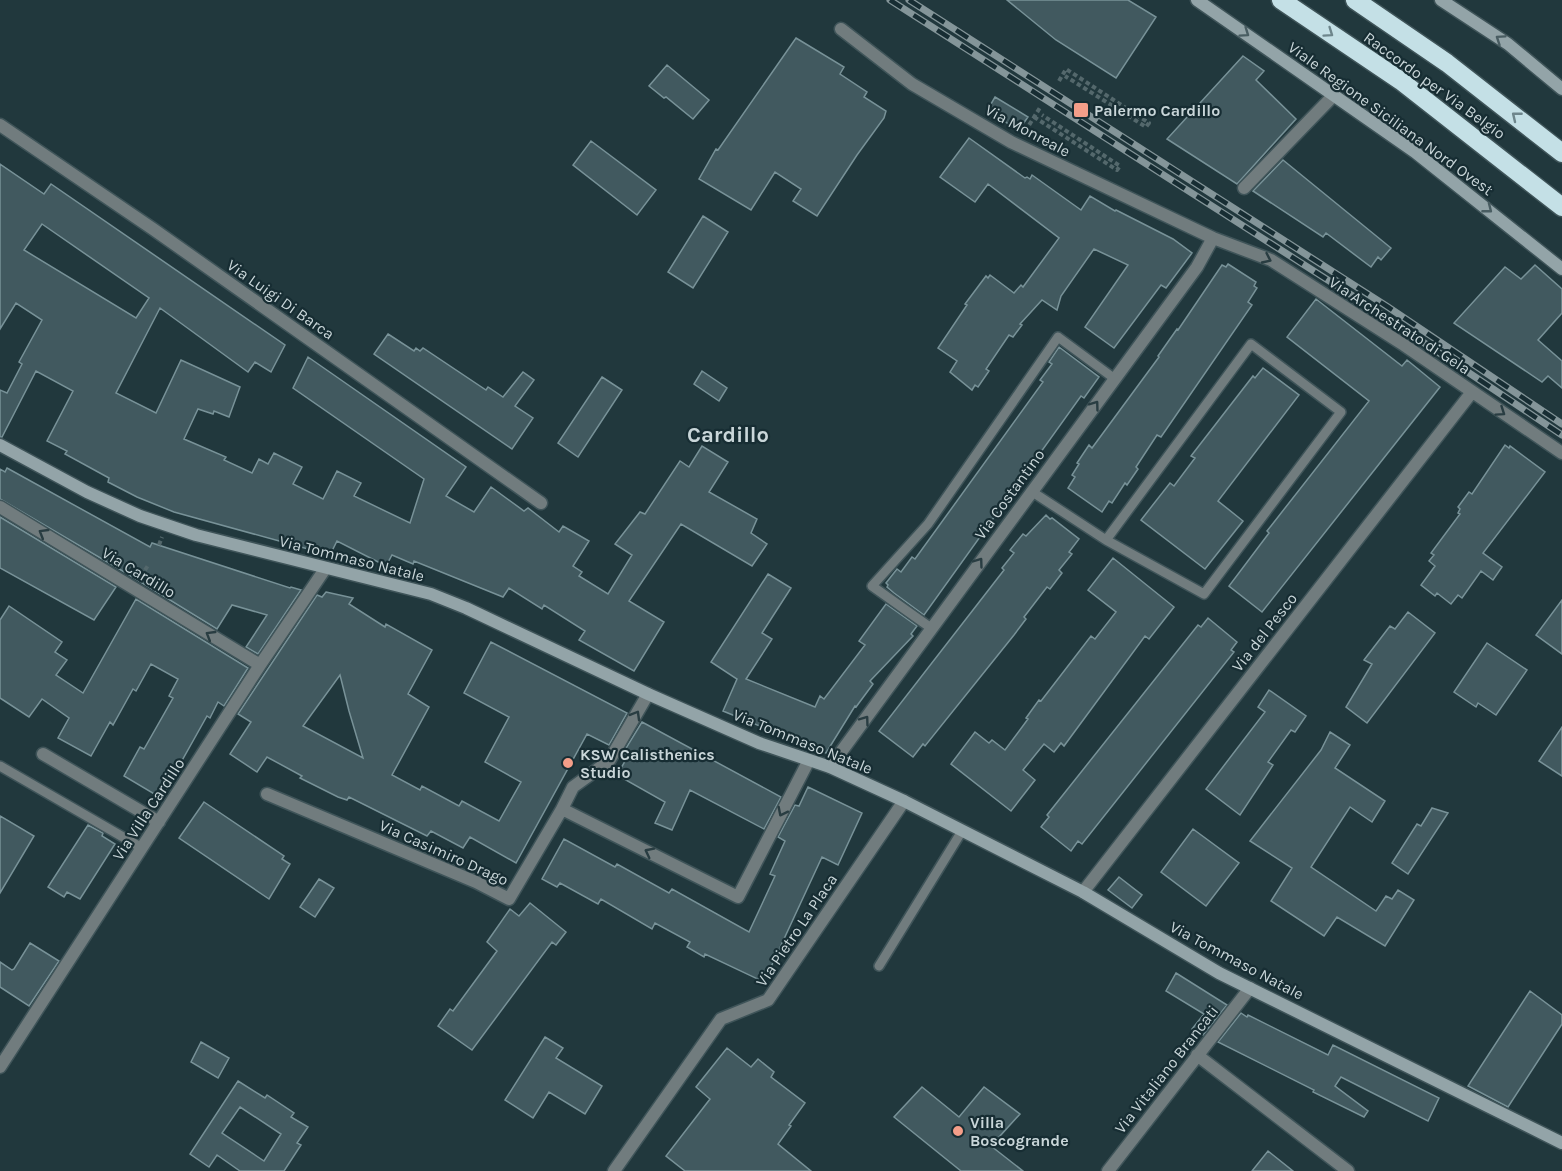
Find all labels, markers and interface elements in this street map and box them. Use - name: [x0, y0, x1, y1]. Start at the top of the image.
- one-way arrow: [1239, 26, 1250, 37]
- one-way arrow: [1322, 26, 1333, 37]
- street label: Raccordo per Via Belgio: [1360, 28, 1509, 143]
- one-way arrow: [1496, 35, 1507, 46]
- street label: Viale Regione Siciliana Nord Ovest: [1284, 38, 1497, 199]
- street label: Via Monreale: [982, 100, 1074, 161]
- marker: Palermo Cardillo: [1072, 101, 1090, 119]
- place label: Palermo Cardillo: [1094, 101, 1220, 120]
- one-way arrow: [1512, 113, 1523, 124]
- one-way arrow: [1481, 202, 1492, 213]
- one-way arrow: [1261, 252, 1272, 264]
- street label: Via Luigi Di Barca: [223, 255, 338, 344]
- street label: Via Archestrato di Gela: [1325, 273, 1474, 378]
- one-way arrow: [1088, 401, 1099, 412]
- one-way arrow: [1494, 404, 1505, 415]
- district label: Cardillo: [687, 422, 769, 448]
- street label: Via Costantino: [970, 445, 1049, 543]
- one-way arrow: [39, 529, 49, 541]
- street label: Via Tommaso Natale: [277, 531, 426, 586]
- street label: Via Cardillo: [98, 543, 179, 602]
- one-way arrow: [972, 558, 983, 569]
- street label: Via del Pesco: [1228, 589, 1301, 676]
- one-way arrow: [206, 630, 216, 642]
- street label: Via Tommaso Natale: [730, 705, 875, 778]
- one-way arrow: [628, 711, 640, 721]
- one-way arrow: [857, 715, 868, 726]
- place label: KSW Calisthenics Studio: [580, 745, 715, 782]
- street label: Via Villa Cardillo: [108, 755, 189, 864]
- marker: KSW Calisthenics Studio: [561, 756, 575, 770]
- one-way arrow: [778, 806, 789, 816]
- street label: Via Casimiro Drago: [376, 815, 511, 889]
- one-way arrow: [645, 848, 656, 860]
- street label: Via Pietro La Placa: [752, 870, 841, 990]
- street label: Via Tommaso Natale: [1167, 917, 1307, 1004]
- street label: Via Vitaliano Brancati: [1110, 1001, 1222, 1137]
- place label: Villa Boscogrande: [970, 1113, 1069, 1150]
- marker: Villa Boscogrande: [951, 1124, 965, 1138]

